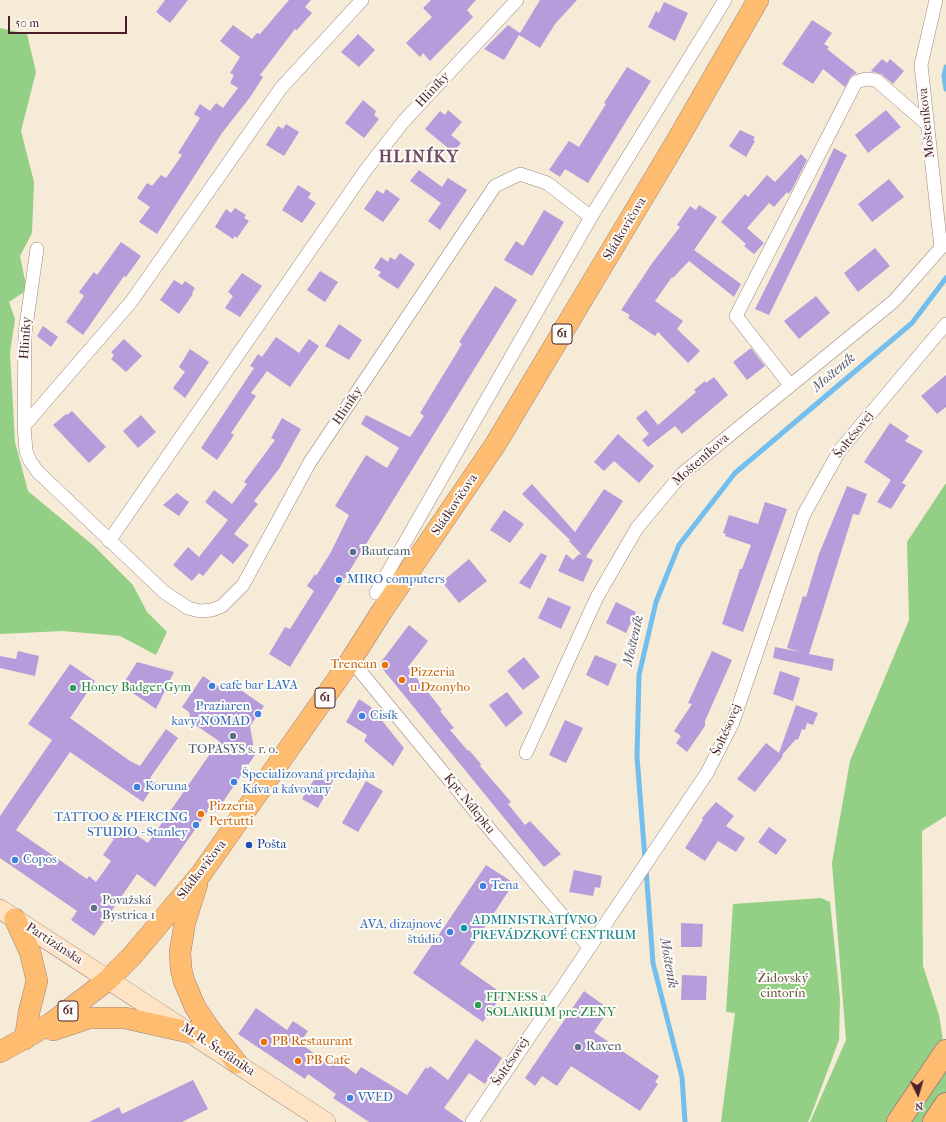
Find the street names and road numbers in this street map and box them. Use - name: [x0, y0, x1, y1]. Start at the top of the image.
- street label: Hliníky: [413, 69, 453, 111]
- street label: Mošteníkova: [916, 87, 938, 159]
- street label: Sládkovičova: [600, 195, 650, 263]
- street label: Hliníky: [17, 316, 35, 360]
- road number: 61: [552, 324, 572, 344]
- street label: Hliníky: [330, 384, 366, 428]
- street label: Šoltésovej: [831, 409, 877, 461]
- street label: Mošteníkova: [669, 431, 733, 489]
- street label: Sládkovičova: [429, 471, 481, 539]
- road number: 61: [315, 688, 335, 708]
- street label: Šoltésovej: [709, 702, 745, 758]
- street label: Kpt. Nálepku: [440, 771, 498, 837]
- street label: Sládkovičova: [174, 837, 230, 903]
- street label: Partizánska: [23, 920, 85, 968]
- road number: 61: [58, 1001, 78, 1021]
- street label: M. R. Štefánika: [178, 1020, 258, 1080]
- street label: Šoltésovej: [489, 1035, 533, 1089]

